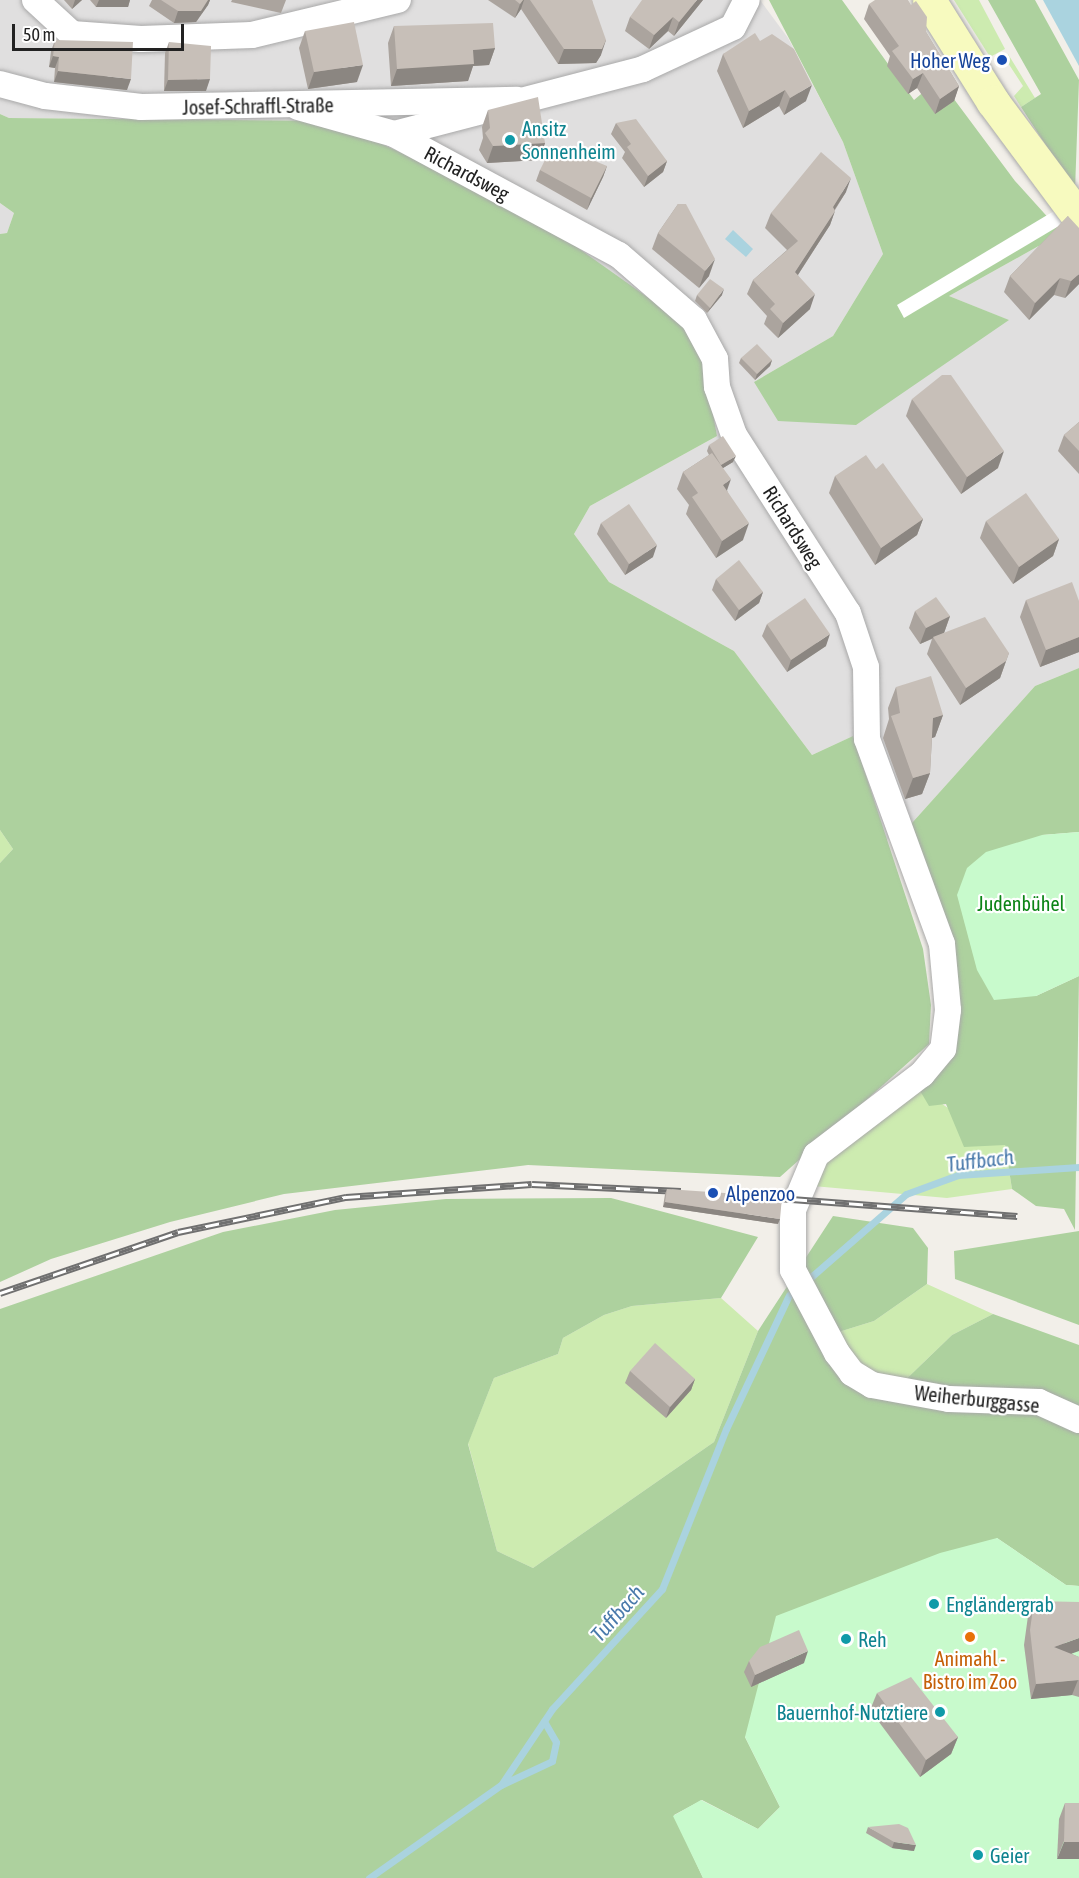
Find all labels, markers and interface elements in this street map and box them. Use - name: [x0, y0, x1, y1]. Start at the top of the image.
- scale bar: [15, 12, 188, 50]
- text: 50 m: [23, 24, 55, 45]
- place label: Hoher Weg: [910, 48, 990, 72]
- marker: Hoher Weg: [995, 53, 1009, 67]
- street label: Josef-Schraffl-Straße: [182, 93, 334, 119]
- place label: Ansitz Sonnenheim: [522, 116, 616, 163]
- marker: Ansitz Sonnenheim: [503, 133, 517, 147]
- street label: Richardsweg: [420, 141, 514, 205]
- street label: Richardsweg: [758, 481, 828, 573]
- park label: Judenbühel: [977, 891, 1065, 915]
- water label: Tuffbach: [945, 1143, 1015, 1177]
- place label: Alpenzoo: [726, 1181, 795, 1205]
- marker: Alpenzoo: [704, 1184, 722, 1202]
- street label: Weiherburggasse: [913, 1381, 1041, 1417]
- water label: Tuffbach: [585, 1580, 649, 1646]
- place label: Engländergrab: [946, 1592, 1054, 1616]
- marker: Engländergrab: [927, 1597, 941, 1611]
- place label: Reh: [858, 1627, 887, 1651]
- marker: Animahl - Bistro im Zoo: [963, 1630, 977, 1644]
- marker: Reh: [839, 1632, 853, 1646]
- place label: Animahl - Bistro im Zoo: [923, 1646, 1017, 1693]
- place label: Bauernhof-Nutztiere: [776, 1700, 928, 1724]
- marker: Bauernhof-Nutztiere: [933, 1705, 947, 1719]
- place label: Geier: [990, 1843, 1029, 1867]
- marker: Geier: [971, 1848, 985, 1862]

